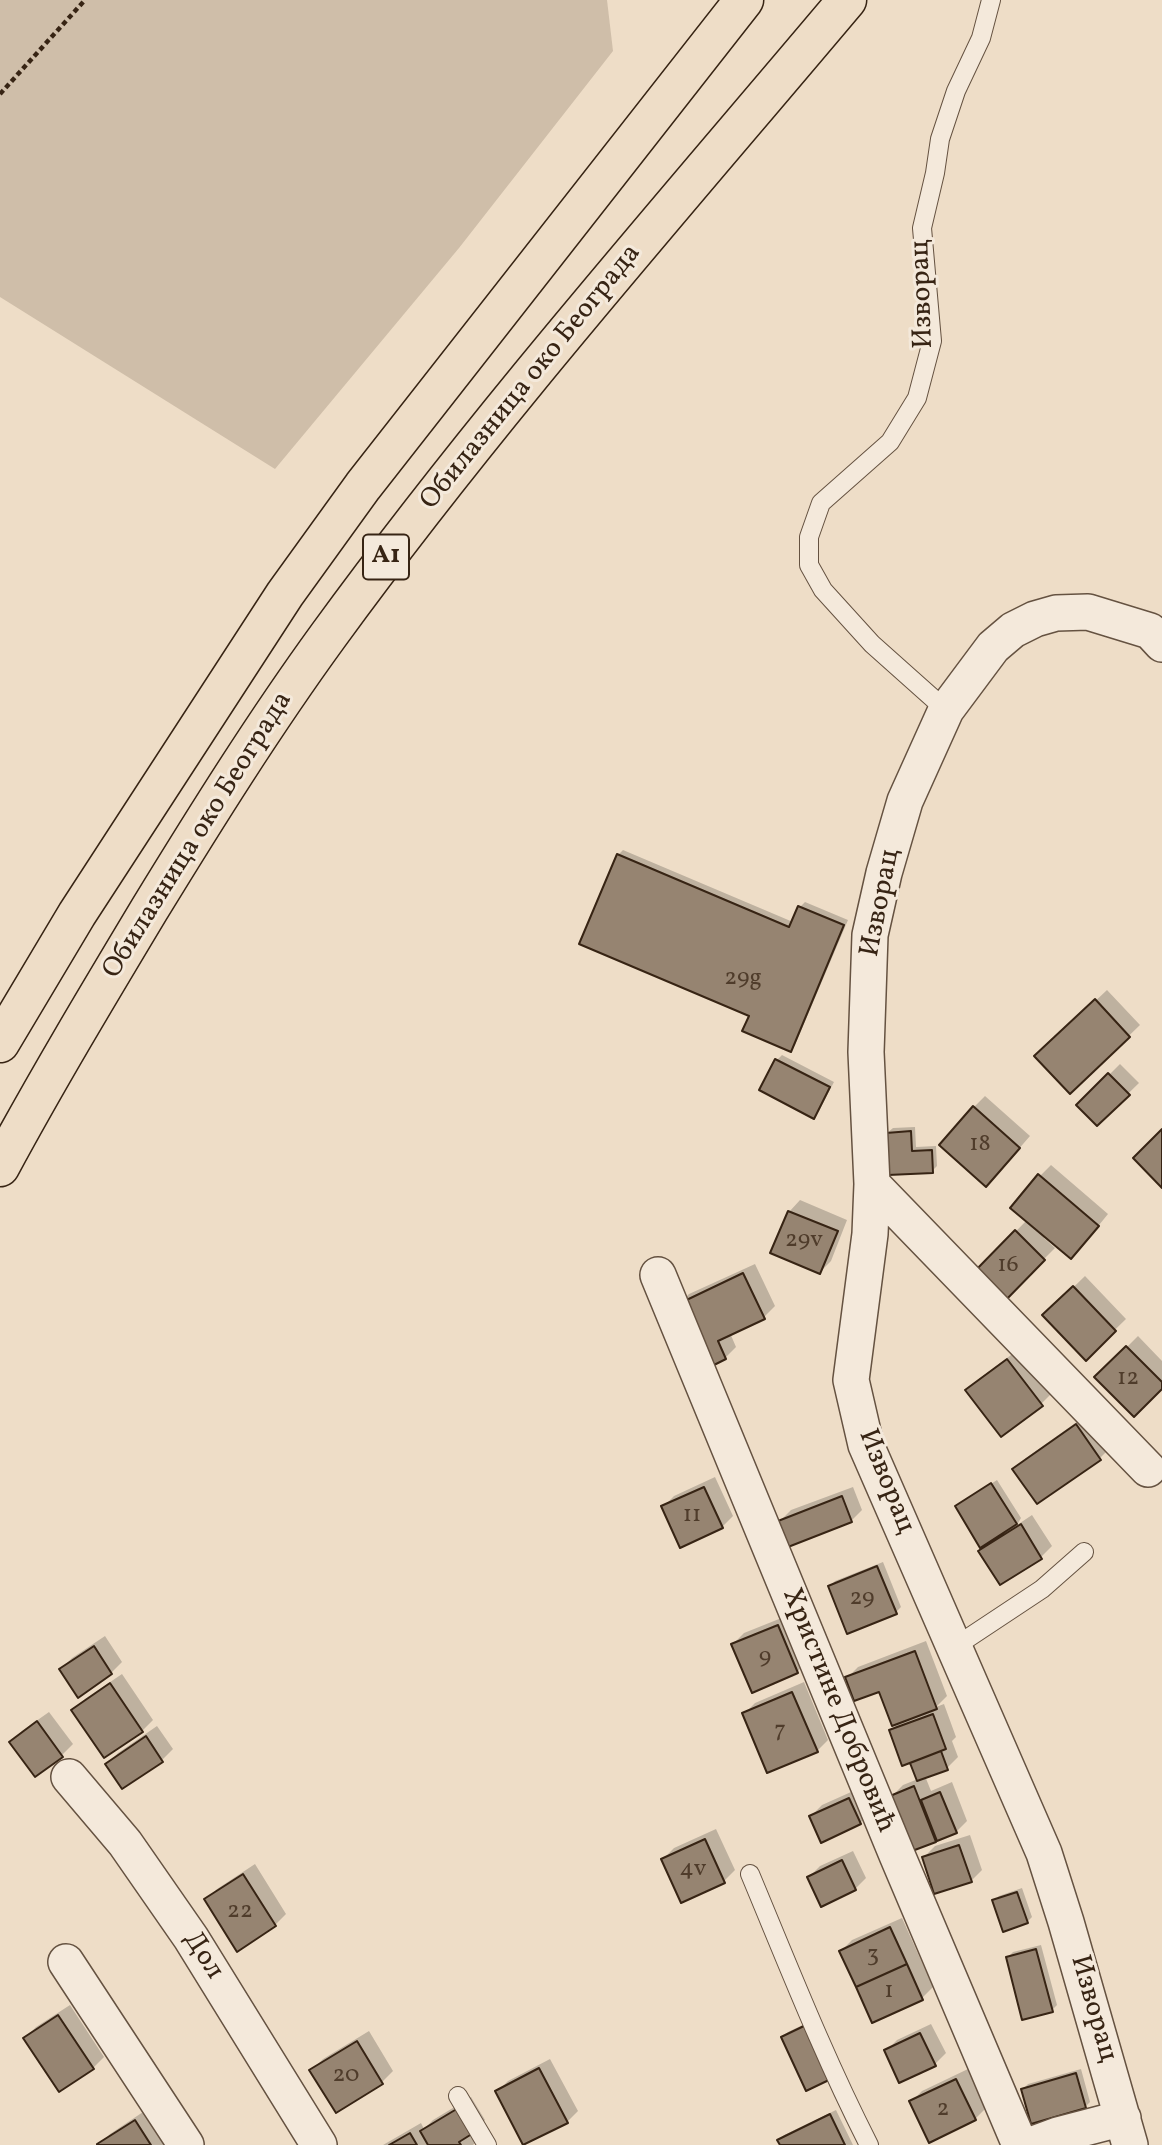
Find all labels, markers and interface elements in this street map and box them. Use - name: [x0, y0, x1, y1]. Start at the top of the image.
- street label: Обилазница око Београда: [414, 238, 650, 518]
- street label: Изворац: [905, 239, 943, 349]
- road number: A1: [363, 534, 409, 580]
- street label: Обилазница око Београда: [97, 686, 301, 986]
- street label: Изворац: [855, 846, 909, 960]
- house number: 29g: [724, 966, 762, 994]
- house number: 18: [969, 1132, 991, 1160]
- house number: 29v: [785, 1228, 823, 1256]
- house number: 16: [997, 1253, 1019, 1281]
- house number: 12: [1117, 1366, 1139, 1394]
- street label: Изворац: [849, 1425, 921, 1539]
- house number: 11: [683, 1503, 701, 1531]
- street label: Христине Добровић: [773, 1584, 901, 1838]
- house number: 29: [849, 1586, 875, 1614]
- house number: 9: [759, 1645, 771, 1673]
- house number: 7: [774, 1719, 786, 1747]
- house number: 4v: [680, 1857, 706, 1885]
- house number: 22: [227, 1899, 253, 1927]
- street label: Дол: [174, 1926, 230, 1986]
- house number: 3: [867, 1943, 879, 1971]
- street label: Изворац: [1061, 1952, 1123, 2066]
- house number: 1: [884, 1979, 894, 2007]
- house number: 20: [332, 2063, 360, 2091]
- house number: 2: [937, 2097, 949, 2125]

